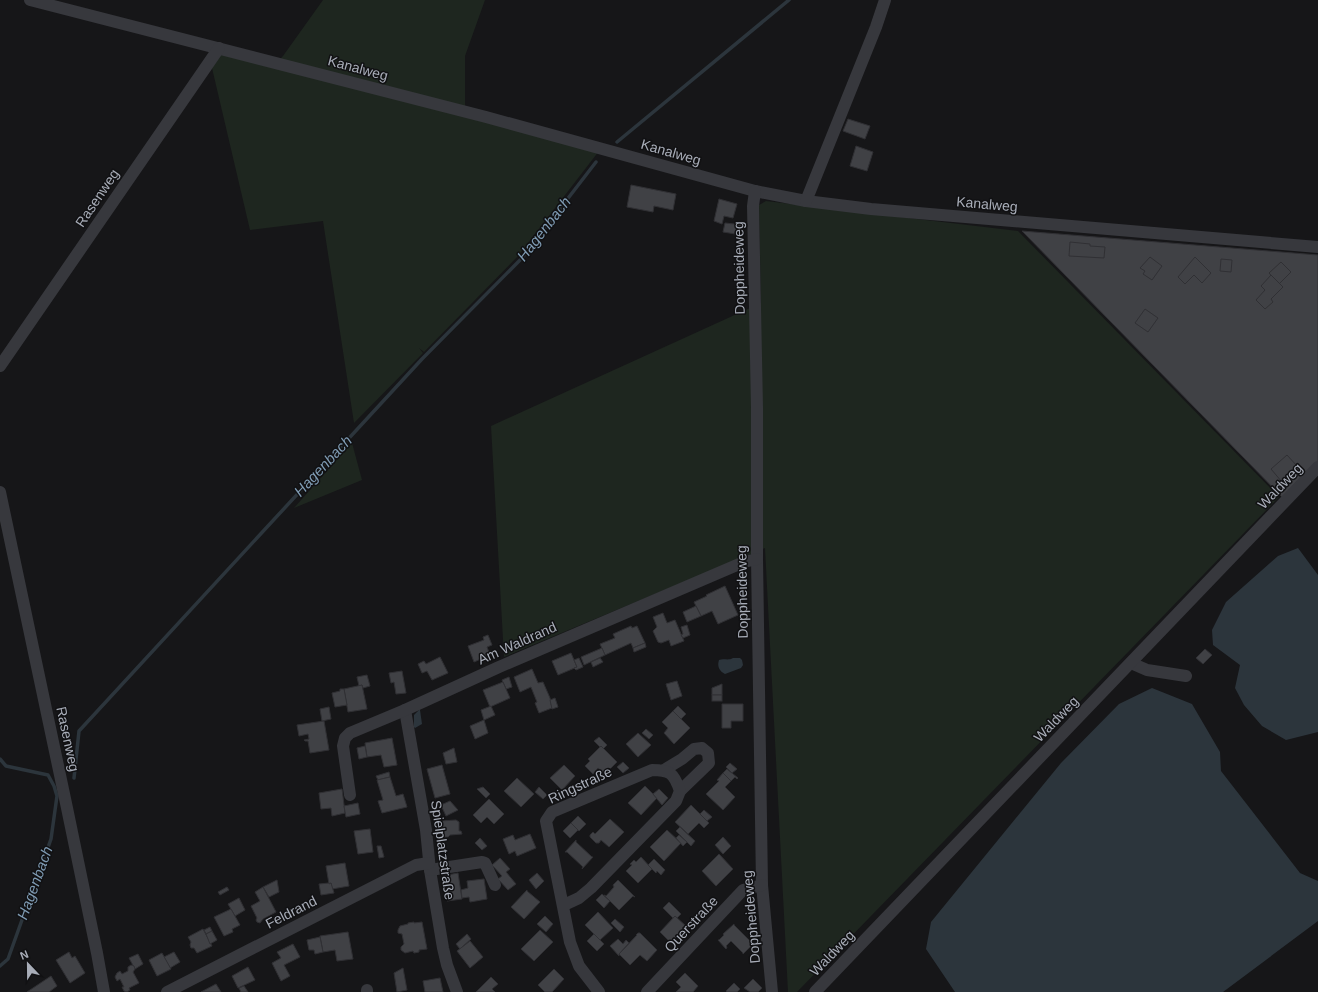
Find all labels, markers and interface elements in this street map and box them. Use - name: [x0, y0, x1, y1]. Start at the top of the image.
- street label: Kanalweg: [326, 52, 390, 84]
- street label: Kanalweg: [639, 136, 703, 168]
- street label: Rasenweg: [72, 166, 122, 230]
- water label: Hagenbach: [513, 193, 574, 264]
- street label: Kanalweg: [956, 193, 1018, 215]
- street label: Doppheideweg: [730, 221, 748, 315]
- water label: Hagenbach: [290, 432, 355, 500]
- street label: Waldweg: [1254, 460, 1306, 512]
- street label: Doppheideweg: [733, 545, 751, 639]
- street label: Am Waldrand: [475, 619, 559, 667]
- street label: Waldweg: [1030, 693, 1082, 745]
- street label: Rasenweg: [53, 705, 83, 773]
- street label: Ringstraße: [546, 763, 615, 807]
- street label: Spielplatzstraße: [428, 799, 458, 901]
- water label: Hagenbach: [13, 844, 56, 922]
- street label: Doppheideweg: [739, 870, 763, 964]
- street label: Feldrand: [263, 892, 319, 932]
- street label: Querstraße: [661, 893, 721, 955]
- street label: Waldweg: [806, 927, 858, 979]
- north arrow: [8, 944, 48, 984]
- text: N: [18, 948, 30, 962]

